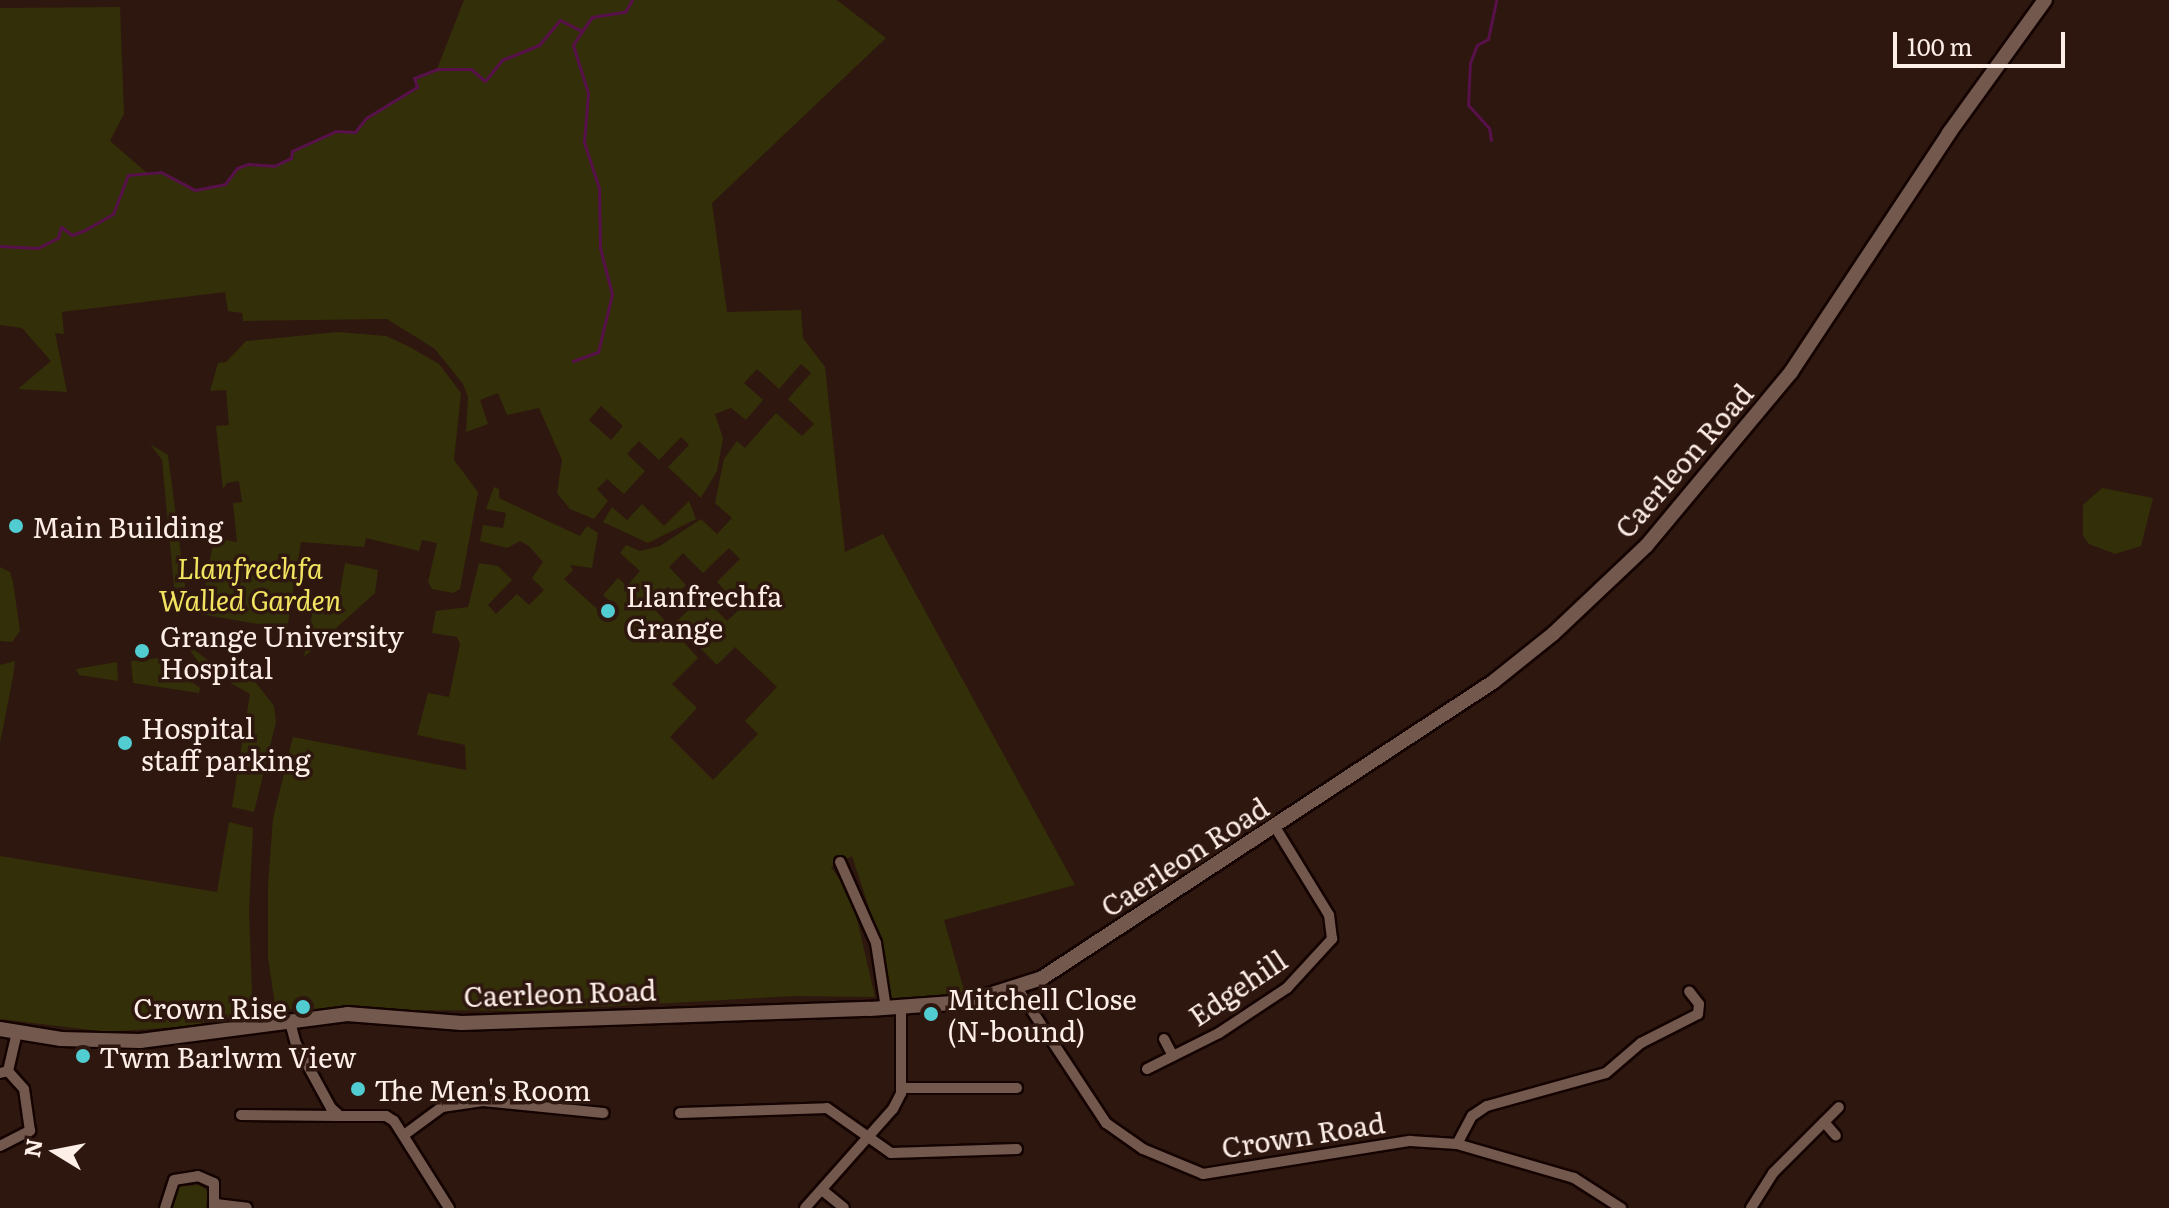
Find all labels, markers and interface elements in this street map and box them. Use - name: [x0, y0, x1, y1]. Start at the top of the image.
- scale bar: [1897, 16, 2069, 66]
- text: 100 m: [1907, 28, 1973, 63]
- street label: Caerleon Road: [1607, 376, 1759, 544]
- place label: Main Building: [32, 509, 223, 543]
- marker: Main Building: [7, 517, 25, 535]
- park label: Llanfrechfa Walled Garden: [158, 550, 342, 616]
- place label: Llanfrechfa Grange: [626, 578, 782, 644]
- marker: Llanfrechfa Grange: [597, 600, 619, 622]
- place label: Grange University Hospital: [160, 618, 404, 684]
- marker: Grange University Hospital: [131, 640, 153, 662]
- place label: Hospital staff parking: [141, 710, 311, 776]
- marker: Hospital staff parking: [116, 734, 134, 752]
- street label: Caerleon Road: [1094, 789, 1274, 923]
- street label: Edgehill: [1182, 942, 1292, 1032]
- street label: Caerleon Road: [463, 972, 657, 1012]
- place label: Mitchell Close (N-bound): [947, 981, 1137, 1047]
- place label: Crown Rise: [133, 990, 287, 1024]
- marker: Crown Rise: [294, 998, 312, 1016]
- marker: Mitchell Close (N-bound): [922, 1005, 940, 1023]
- place label: Twm Barlwm View: [99, 1039, 356, 1073]
- marker: Twm Barlwm View: [74, 1047, 92, 1065]
- place label: The Men's Room: [374, 1072, 591, 1106]
- marker: The Men's Room: [349, 1080, 367, 1098]
- street label: Crown Road: [1219, 1105, 1387, 1163]
- north arrow: [16, 1112, 96, 1192]
- text: N: [14, 1136, 50, 1160]

